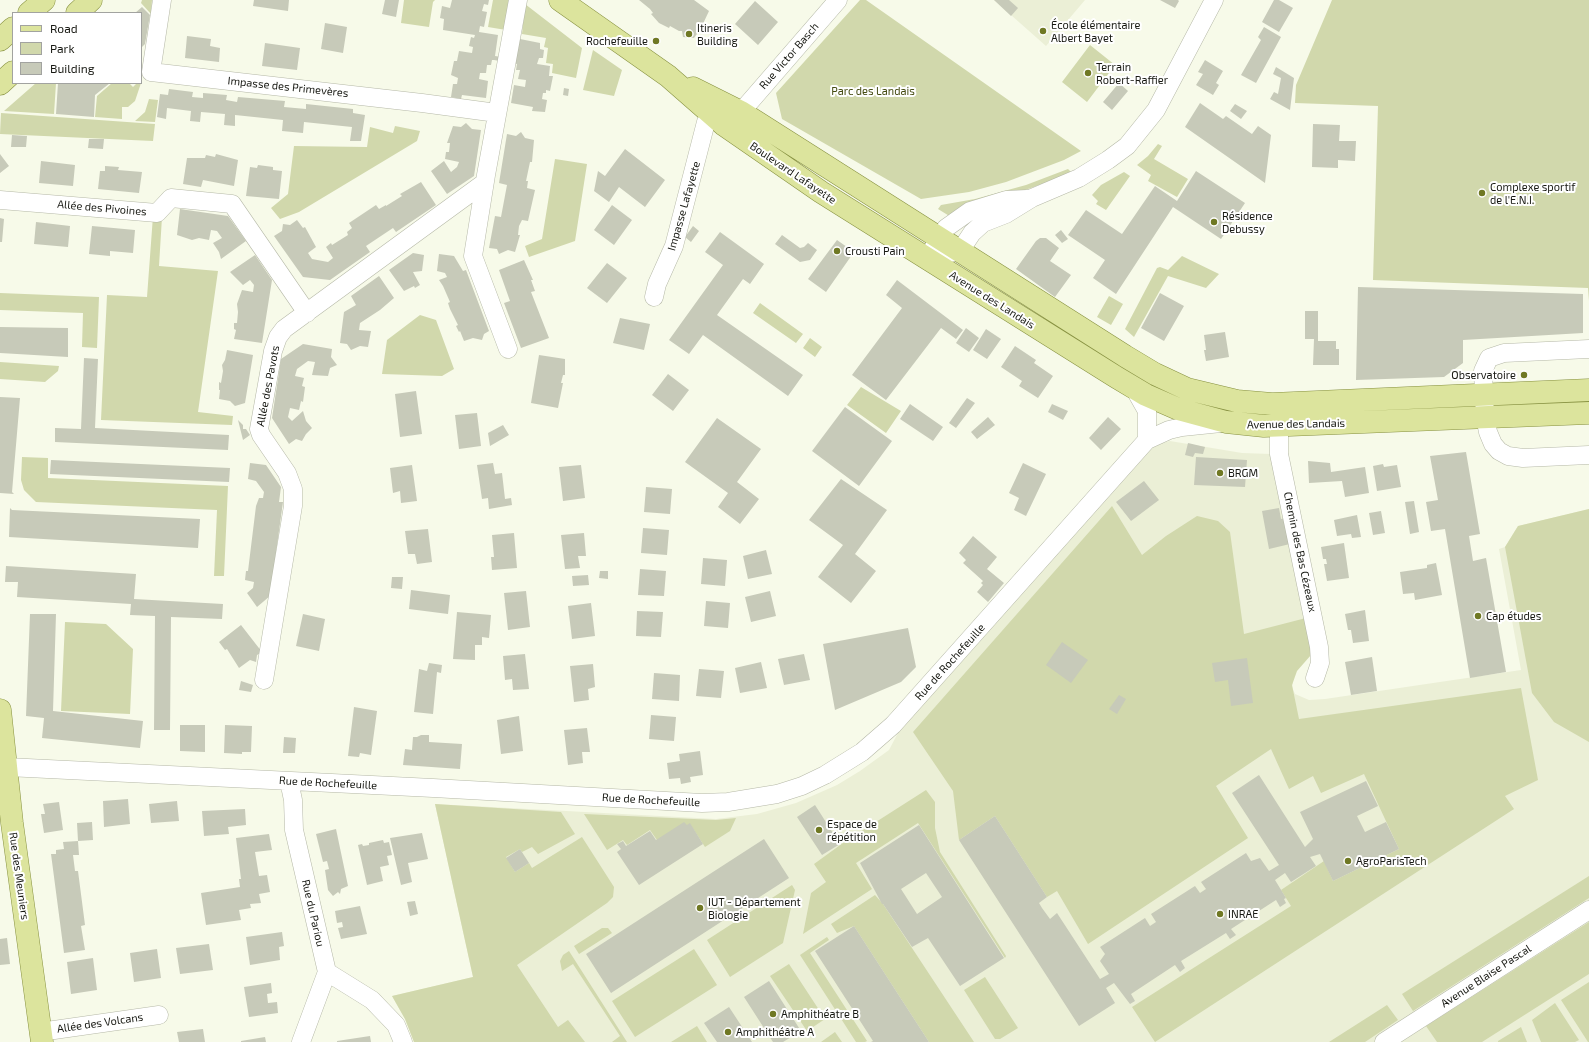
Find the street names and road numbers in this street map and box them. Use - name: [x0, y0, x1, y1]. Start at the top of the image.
- street label: Rue Victor Basch: [757, 20, 821, 92]
- street label: Impasse des Primevères: [227, 74, 349, 100]
- street label: Boulevard Lafayette: [747, 139, 839, 207]
- street label: Impasse Lafayette: [665, 160, 703, 252]
- street label: Allée des Pivoines: [57, 198, 147, 218]
- street label: Avenue des Landais: [947, 268, 1037, 332]
- street label: Allée des Pavots: [254, 344, 282, 428]
- street label: Avenue des Landais: [1247, 417, 1345, 431]
- street label: Chemin des Bas Cézeaux: [1281, 491, 1319, 613]
- street label: Rue de Rochefeuille: [912, 621, 988, 703]
- street label: Rue de Rochefeuille: [279, 774, 377, 792]
- street label: Rue de Rochefeuille: [602, 791, 700, 809]
- street label: Rue des Meuniers: [6, 831, 32, 921]
- street label: Rue du Pariou: [299, 878, 327, 948]
- street label: Avenue Blaise Pascal: [1438, 942, 1534, 1010]
- street label: Allée des Volcans: [56, 1010, 144, 1036]

